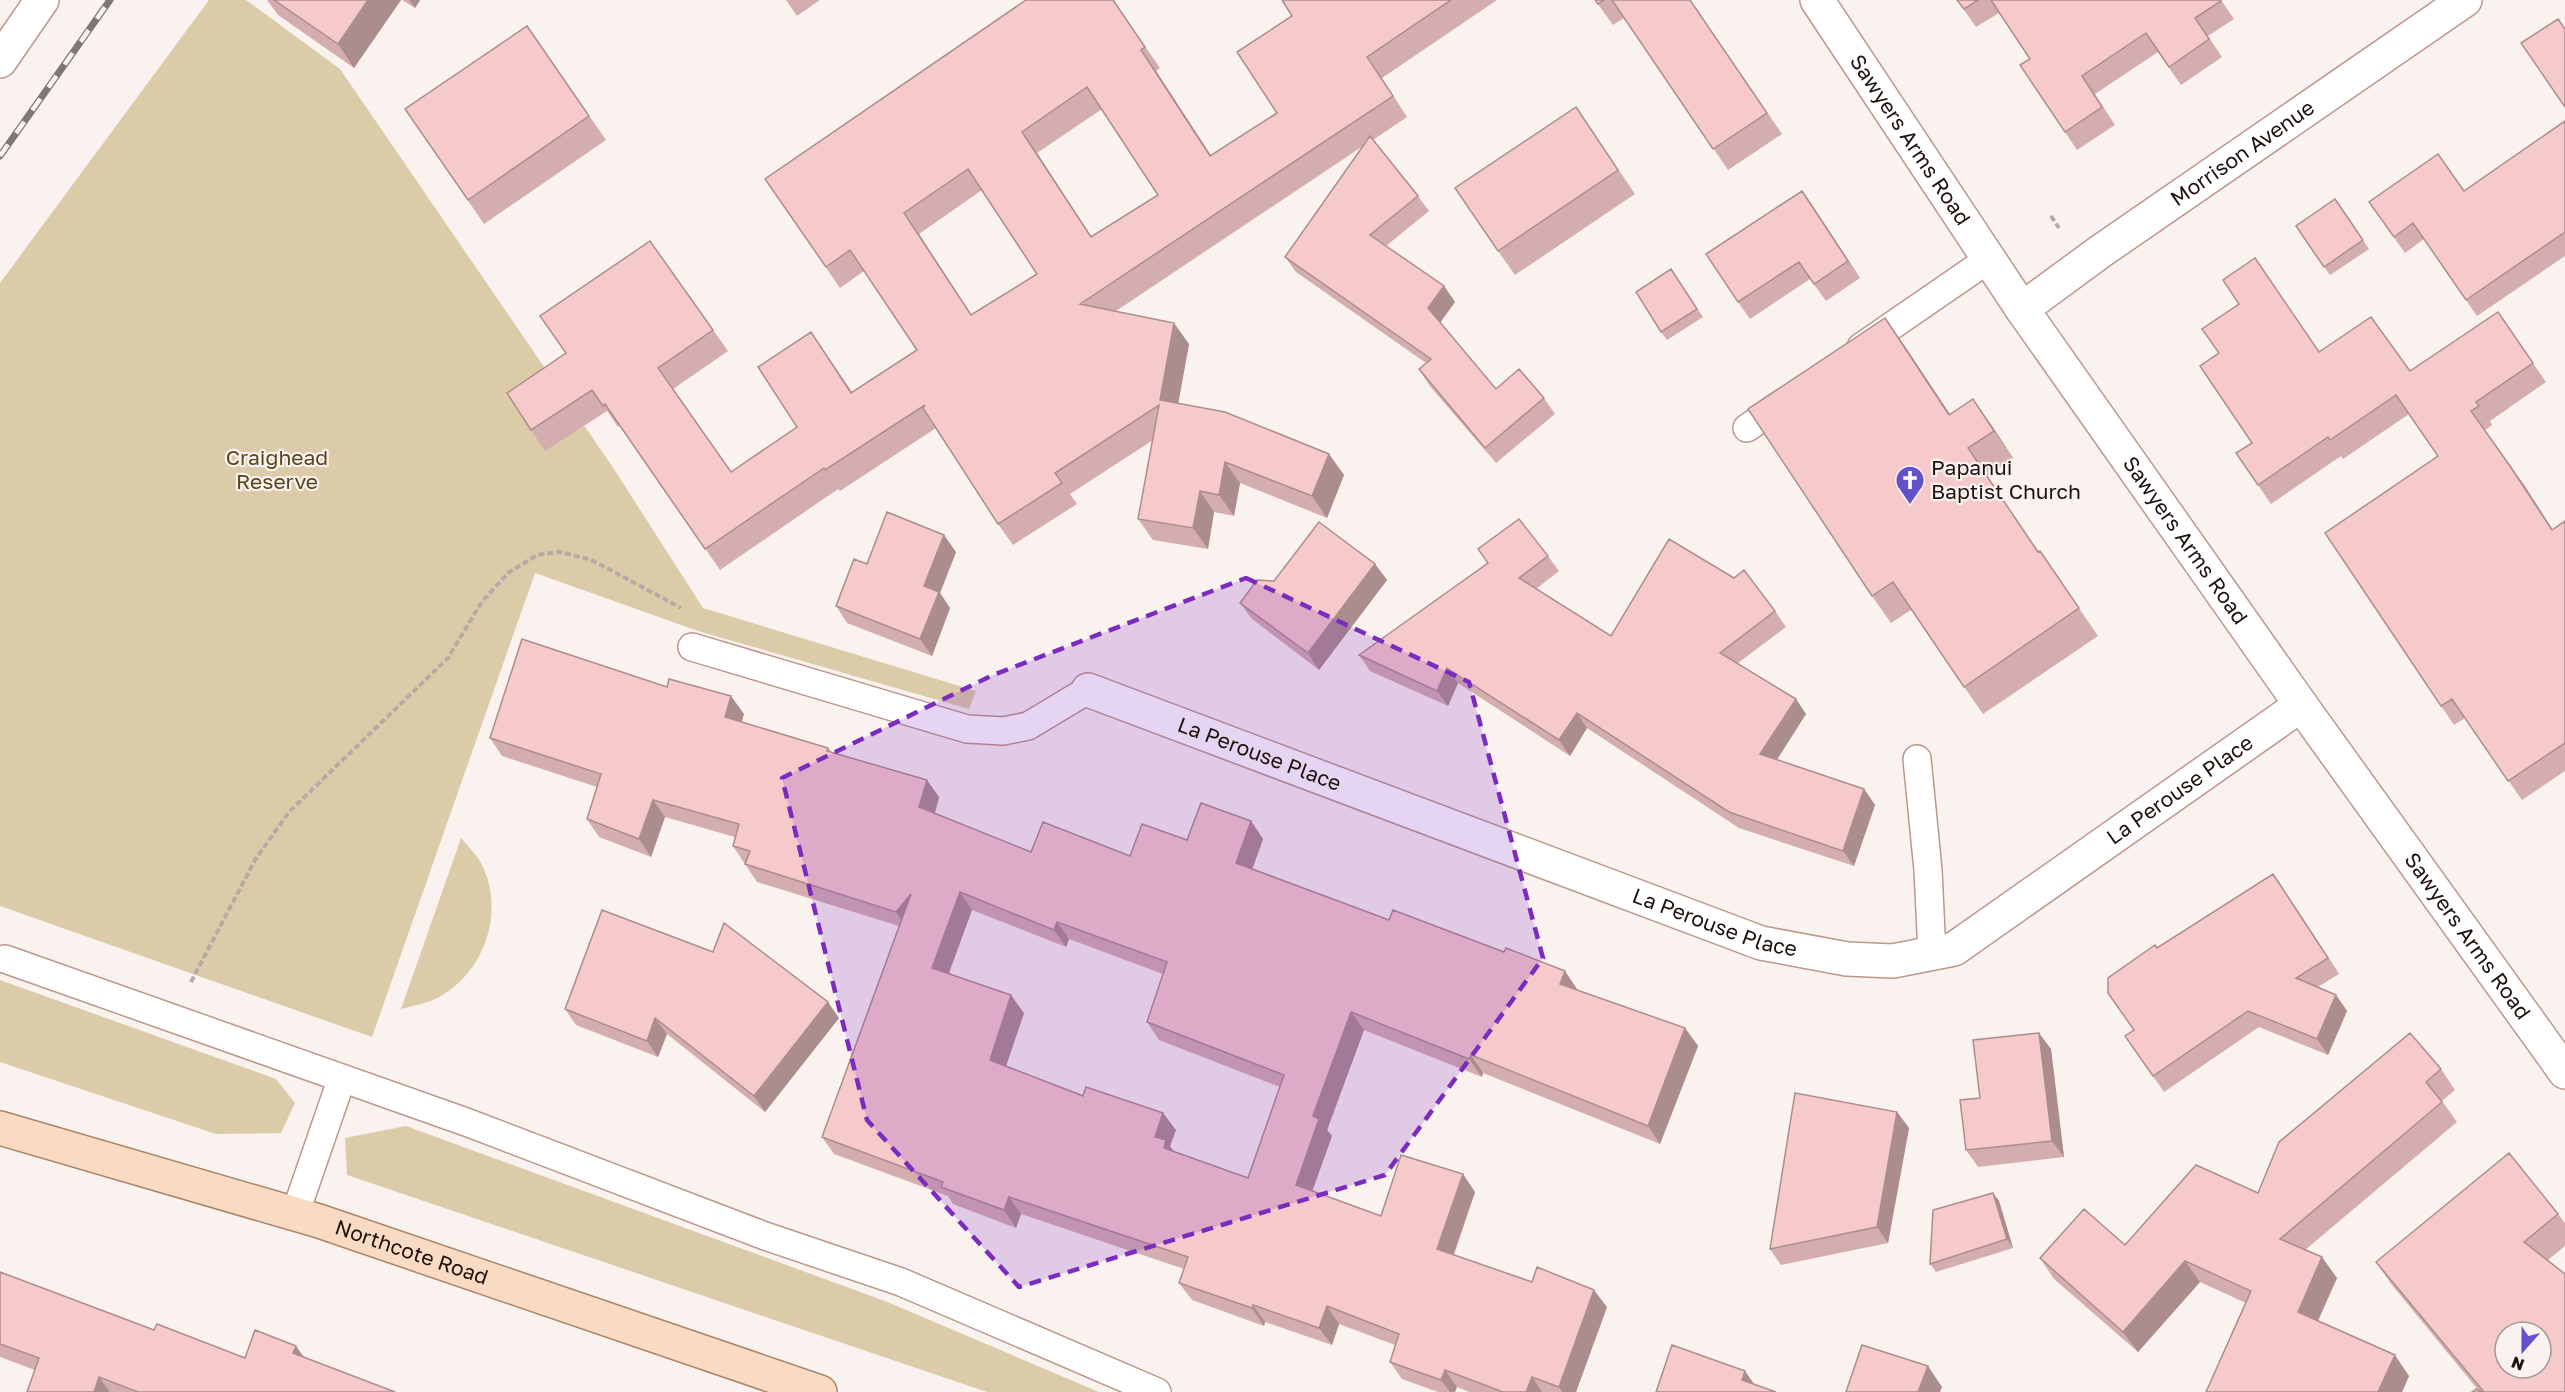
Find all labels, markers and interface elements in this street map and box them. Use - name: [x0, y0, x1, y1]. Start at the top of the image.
- street label: Sawyers Arms Road: [1845, 49, 1977, 230]
- street label: Morrison Avenue: [2165, 94, 2319, 211]
- park label: Craighead Reserve: [226, 444, 328, 494]
- street label: Sawyers Arms Road: [2118, 451, 2254, 629]
- place label: Papanui Baptist Church: [1931, 454, 2081, 504]
- church icon: Papanui Baptist Church: [1894, 464, 1926, 506]
- street label: La Perouse Place: [1174, 711, 1345, 796]
- street label: La Perouse Place: [2101, 729, 2258, 850]
- street label: Sawyers Arms Road: [2399, 847, 2537, 1024]
- street label: La Perouse Place: [1629, 882, 1799, 961]
- street label: Northcote Road: [332, 1213, 492, 1290]
- north arrow: [2493, 1320, 2553, 1380]
- text: N: [2508, 1352, 2527, 1376]

